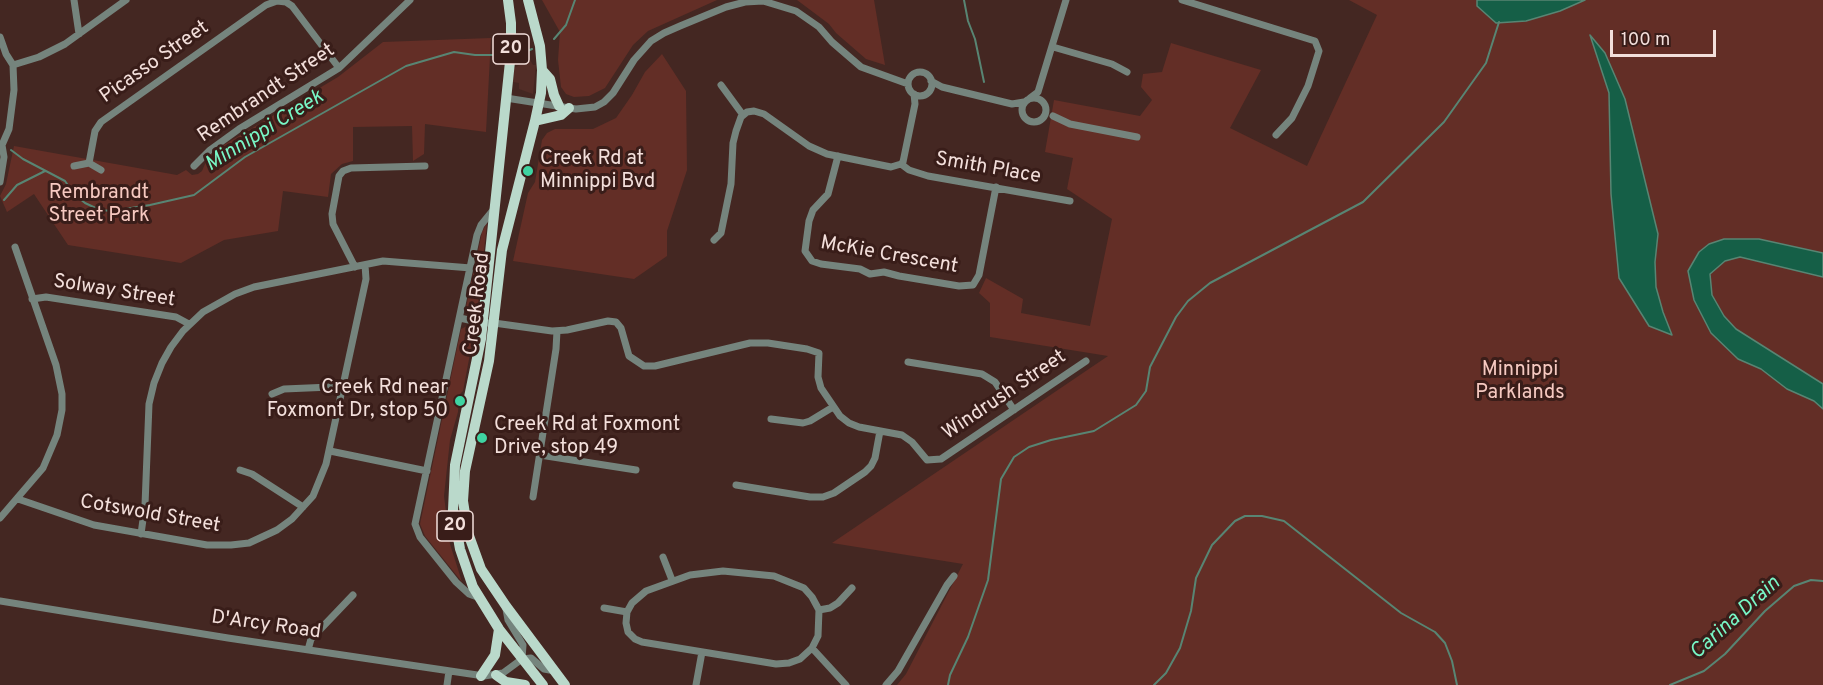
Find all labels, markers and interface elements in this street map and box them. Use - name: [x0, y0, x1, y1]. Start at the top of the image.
- street label: Picasso Street: [96, 17, 214, 109]
- scale bar: [1613, 18, 1720, 56]
- text: 100 m: [1621, 29, 1670, 52]
- road number: 20: [493, 34, 529, 64]
- street label: Rembrandt Street: [194, 39, 340, 149]
- water label: Minnippi Creek: [201, 86, 329, 178]
- place label: Creek Rd at Minnippi Bvd: [540, 148, 655, 195]
- street label: Smith Place: [933, 148, 1043, 190]
- marker: Creek Rd at Minnippi Bvd: [521, 164, 535, 178]
- park label: Rembrandt Street Park: [48, 182, 150, 229]
- street label: McKie Crescent: [818, 232, 960, 280]
- street label: Creek Road: [460, 251, 496, 357]
- street label: Solway Street: [51, 271, 177, 313]
- street label: Windrush Street: [939, 346, 1071, 446]
- park label: Minnippi Parklands: [1475, 359, 1565, 406]
- place label: Creek Rd near Foxmont Dr, stop 50: [267, 377, 448, 424]
- marker: Creek Rd near Foxmont Dr, stop 50: [453, 394, 467, 408]
- place label: Creek Rd at Foxmont Drive, stop 49: [494, 414, 680, 461]
- marker: Creek Rd at Foxmont Drive, stop 49: [475, 431, 489, 445]
- street label: Cotswold Street: [78, 491, 222, 539]
- road number: 20: [437, 511, 473, 541]
- water label: Carina Drain: [1686, 572, 1786, 666]
- street label: D'Arcy Road: [210, 606, 322, 646]

